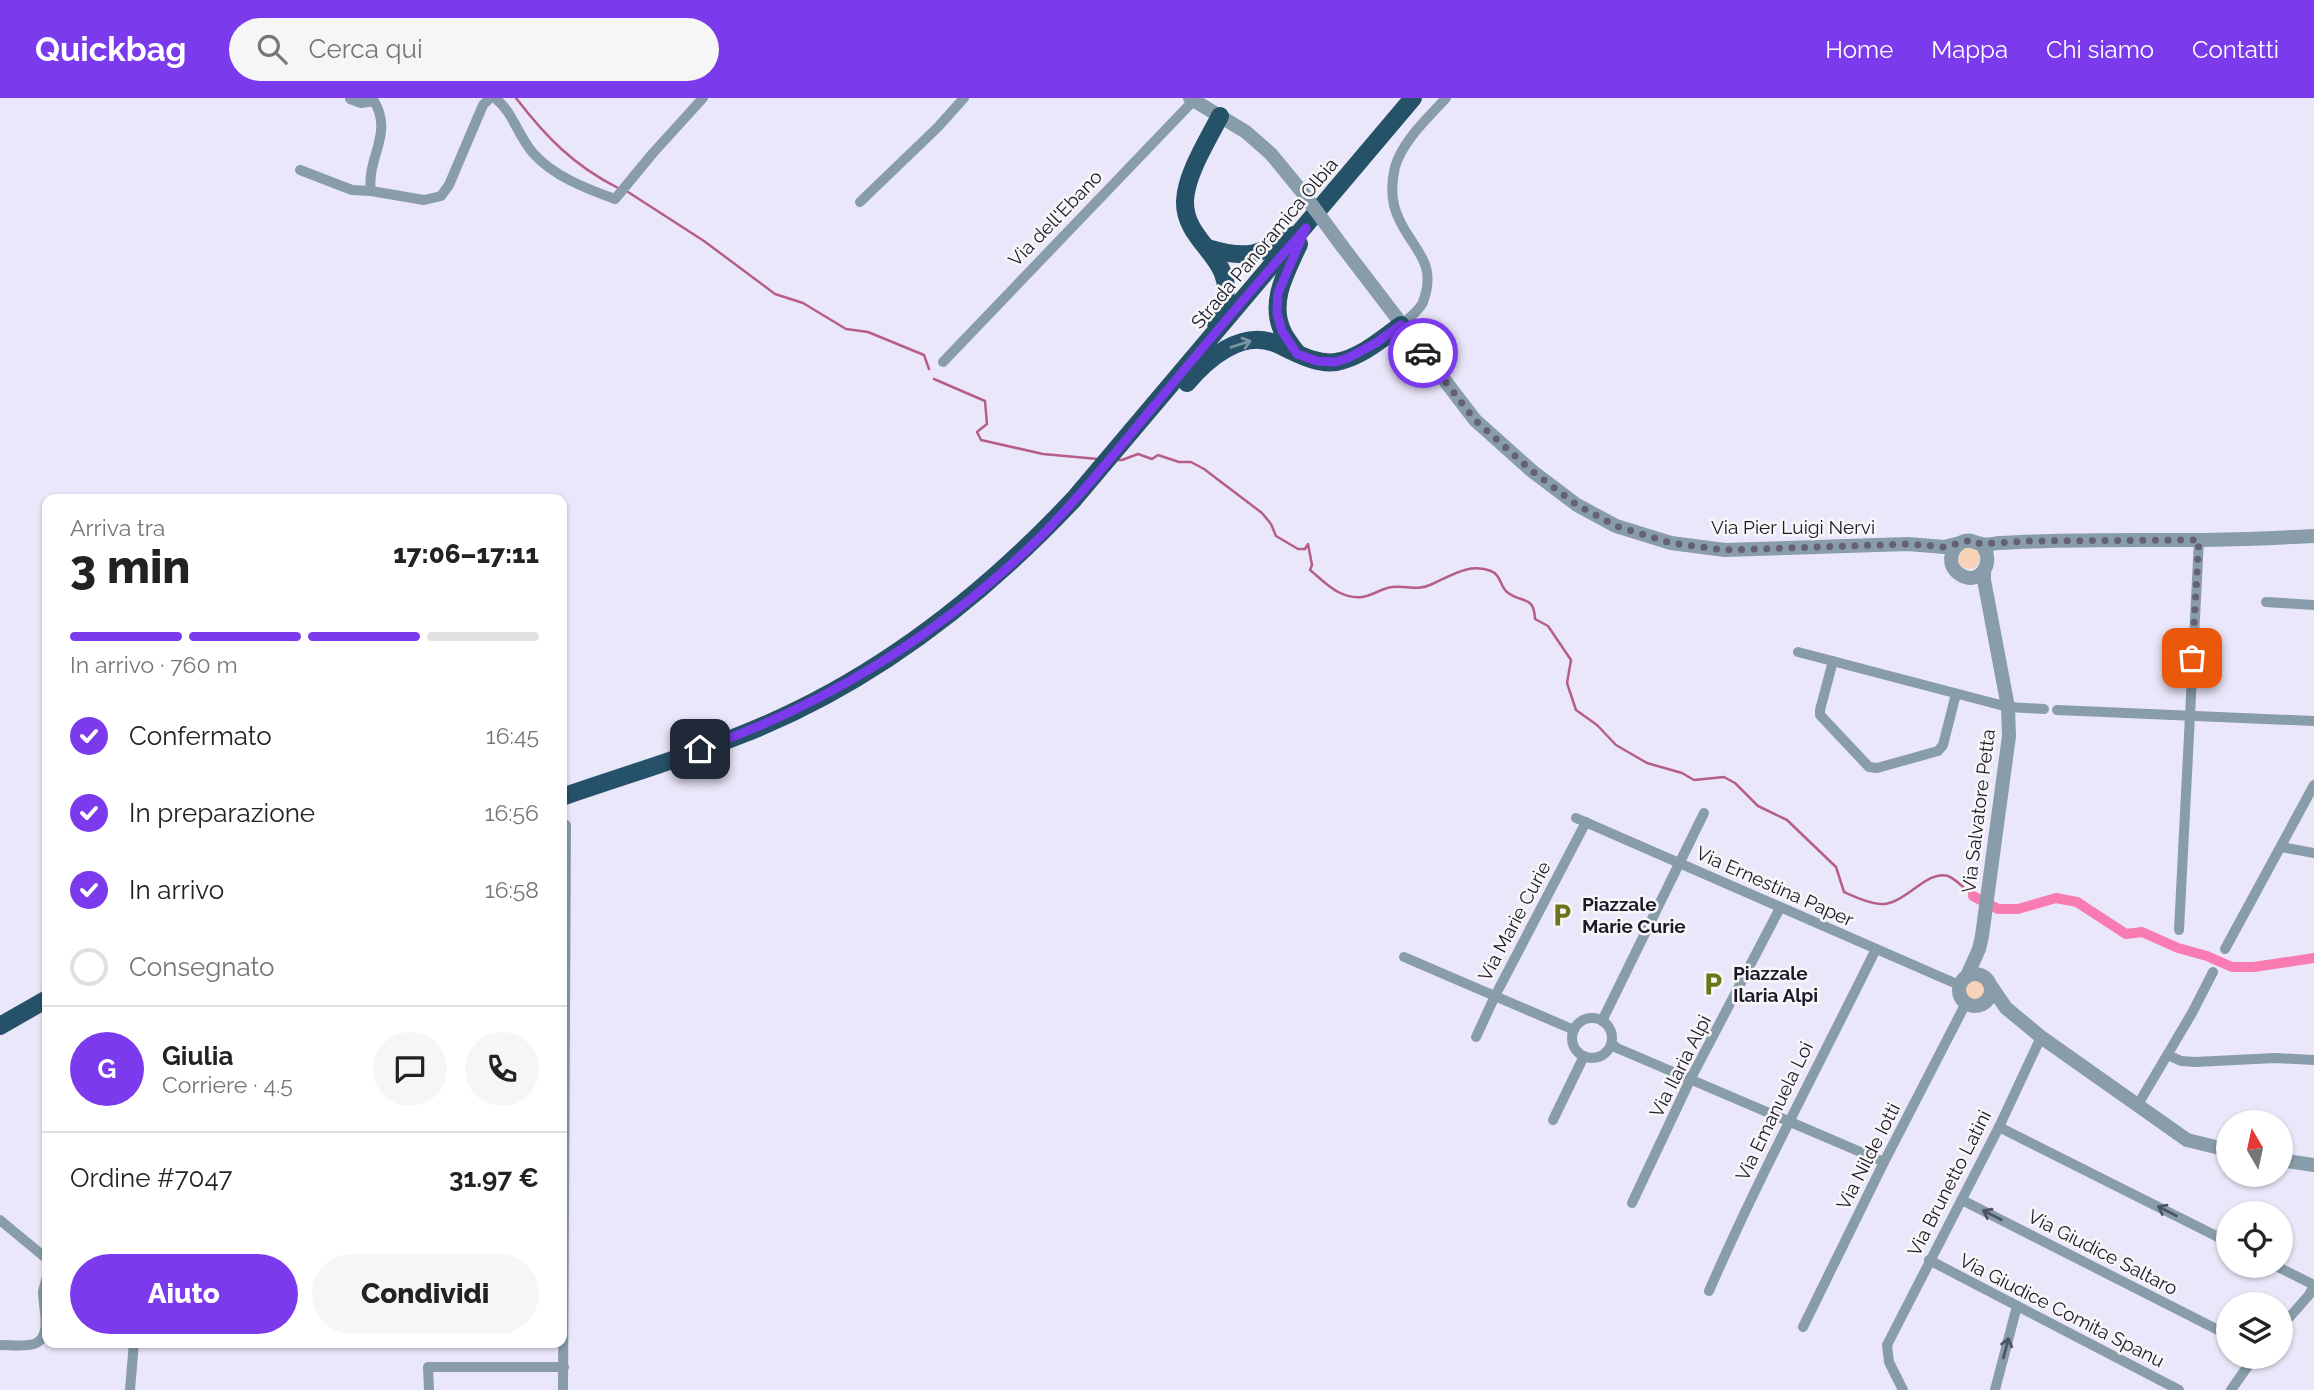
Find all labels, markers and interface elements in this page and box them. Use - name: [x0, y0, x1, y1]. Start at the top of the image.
- search box: [229, 18, 719, 81]
- text: Quickbag: [35, 30, 187, 69]
- icon: search: [253, 30, 291, 68]
- text: Cerca qui: [309, 34, 423, 64]
- text: Home: [1825, 35, 1893, 64]
- text: Mappa: [1931, 35, 2008, 64]
- text: Chi siamo: [2046, 35, 2154, 64]
- text: Contatti: [2192, 35, 2279, 64]
- street label: Strada Panoramica Olbia: [1186, 153, 1342, 333]
- street label: Via dell'Ebano: [1004, 165, 1106, 271]
- courier: [1388, 318, 1458, 388]
- icon: car: [1404, 334, 1442, 372]
- one-way arrow: [1230, 337, 1252, 349]
- text: Arriva tra: [70, 514, 165, 541]
- street label: Via Pier Luigi Nervi: [1711, 516, 1875, 538]
- text: 17:06–17:11: [393, 539, 539, 569]
- text: 3 min: [70, 540, 190, 594]
- pin: [2162, 628, 2222, 688]
- icon: bag: [2173, 639, 2211, 677]
- text: In arrivo · 760 m: [70, 651, 238, 678]
- icon: check: [70, 717, 108, 755]
- pin: [670, 719, 730, 779]
- text: Confermato: [129, 721, 272, 751]
- text: 16:45: [486, 722, 539, 749]
- street label: Via Salvatore Petta: [1957, 728, 1999, 894]
- icon: home: [681, 730, 719, 768]
- icon: check: [70, 794, 108, 832]
- text: In preparazione: [129, 798, 315, 828]
- text: 16:56: [485, 799, 539, 826]
- street label: Via Ernestina Paper: [1693, 841, 1858, 931]
- street label: Via Marie Curie: [1473, 857, 1555, 985]
- icon: check: [70, 871, 108, 909]
- text: In arrivo: [129, 875, 224, 905]
- text: 16:58: [485, 876, 539, 903]
- place label: Piazzale Marie Curie: [1582, 893, 1686, 937]
- parking icon: Piazzale Marie Curie: [1548, 901, 1576, 929]
- text: Consegnato: [129, 952, 275, 982]
- place label: Piazzale Ilaria Alpi: [1733, 962, 1818, 1006]
- parking icon: Piazzale Ilaria Alpi: [1699, 970, 1727, 998]
- street label: Via Ilaria Alpi: [1645, 1011, 1715, 1121]
- button: chat: [373, 1032, 447, 1106]
- button: phone: [465, 1032, 539, 1106]
- street label: Via Emanuela Loi: [1731, 1038, 1817, 1184]
- text: Giulia: [162, 1041, 233, 1071]
- text: G: [98, 1054, 116, 1084]
- text: Corriere · 4.5: [162, 1071, 293, 1098]
- street label: Via Nilde Iotti: [1832, 1099, 1904, 1213]
- street label: Via Brunetto Latini: [1903, 1106, 1995, 1260]
- north arrow: [2216, 1110, 2292, 1186]
- map controls: [2216, 1110, 2293, 1369]
- text: Ordine #7047: [70, 1163, 232, 1193]
- text: 31.97 €: [449, 1163, 539, 1193]
- button: locate: [2216, 1201, 2293, 1278]
- one-way arrow: [2157, 1204, 2178, 1218]
- street label: Via Giudice Saltaro: [2024, 1205, 2182, 1299]
- one-way arrow: [1982, 1208, 2003, 1222]
- street label: Via Giudice Comita Spanu: [1956, 1249, 2168, 1371]
- button: Aiuto: [70, 1254, 298, 1334]
- button: Condividi: [312, 1254, 539, 1334]
- button: layers: [2216, 1292, 2293, 1369]
- one-way arrow: [2000, 1337, 2013, 1360]

